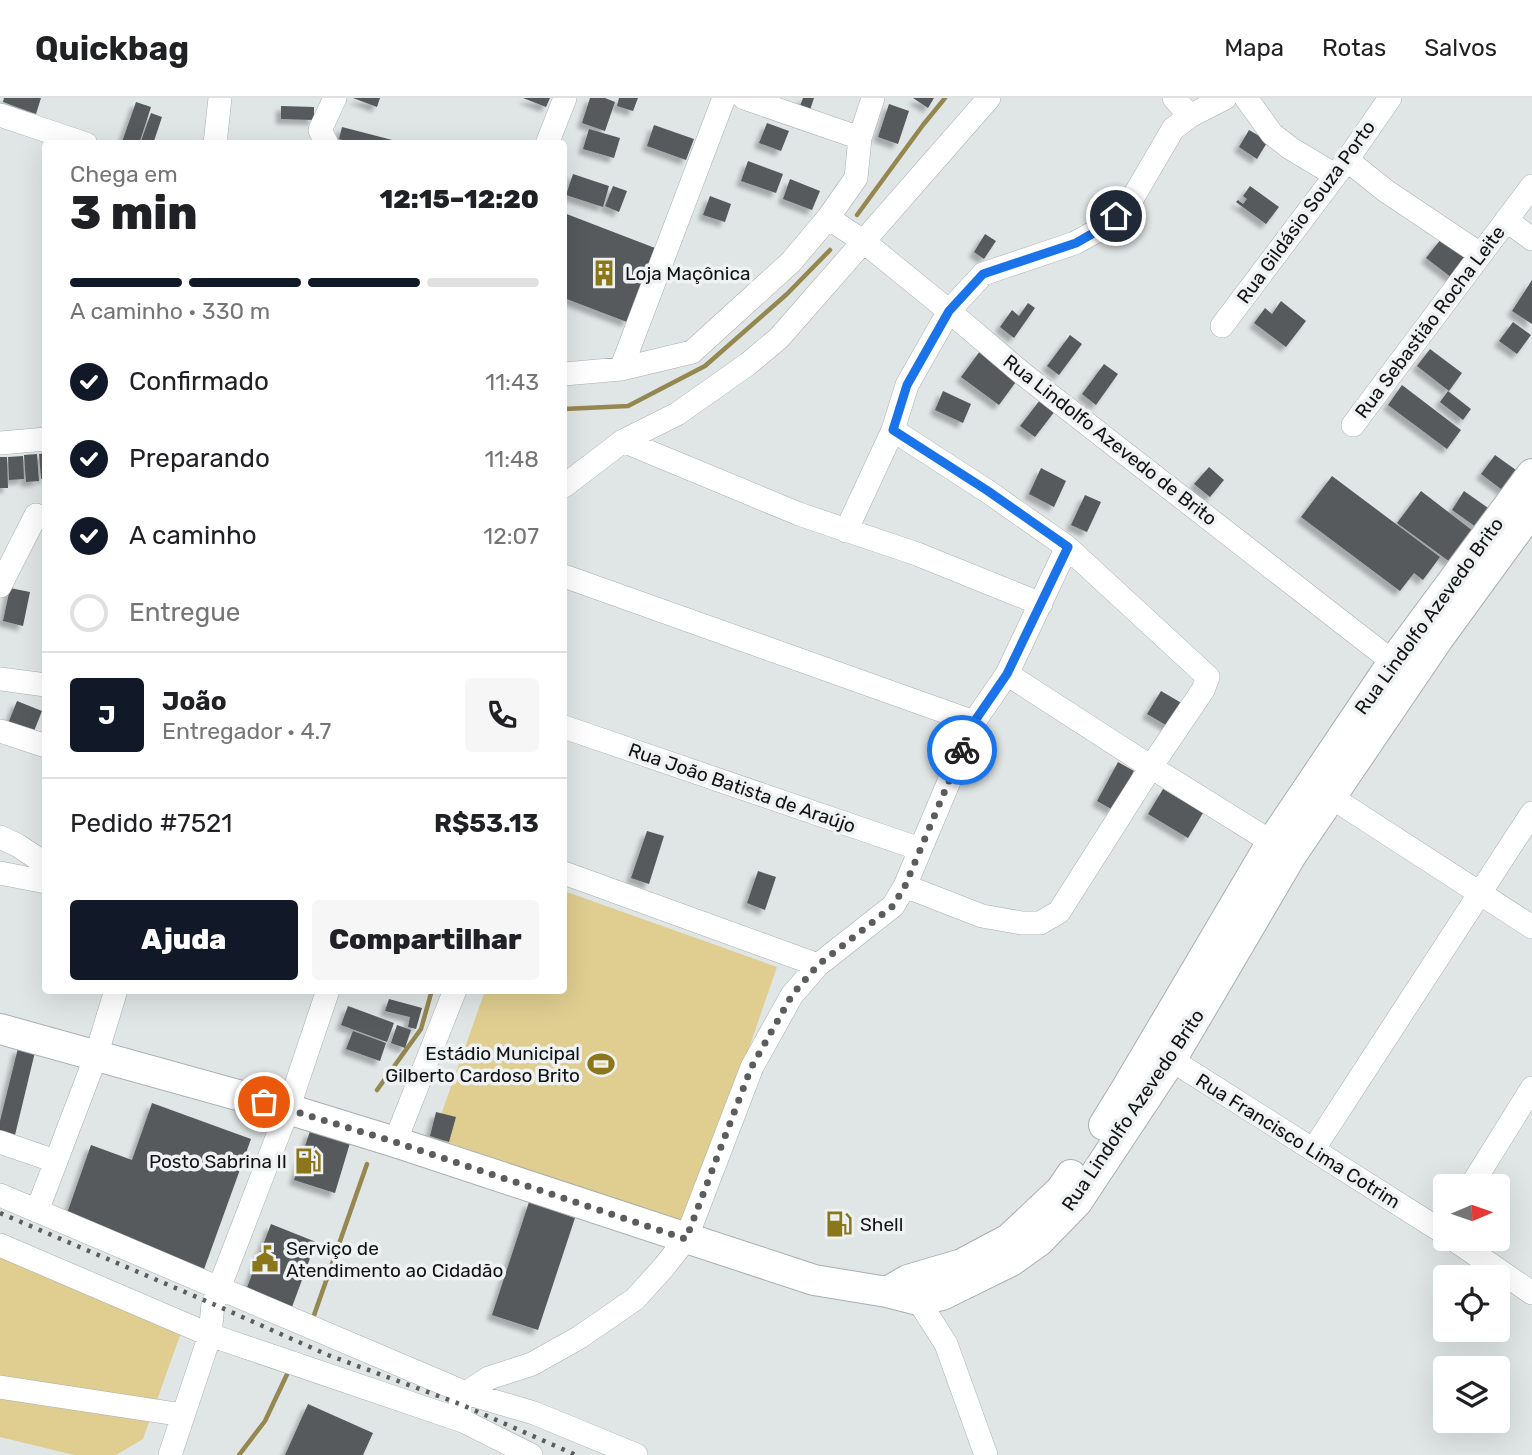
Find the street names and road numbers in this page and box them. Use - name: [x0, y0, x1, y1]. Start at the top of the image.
- street label: Rua Gildásio Souza Porto: [1232, 116, 1380, 308]
- street label: Rua Sebastião Rocha Leite: [1350, 221, 1510, 423]
- street label: Rua Lindolfo Azevedo de Brito: [999, 349, 1221, 531]
- street label: Rua Lindolfo Azevedo Brito: [1350, 513, 1508, 719]
- street label: Rua João Batista de Araújo: [625, 738, 859, 838]
- street label: Rua Lindolfo Azevedo Brito: [1057, 1005, 1209, 1215]
- street label: Rua Francisco Lima Cotrim: [1192, 1069, 1404, 1213]

